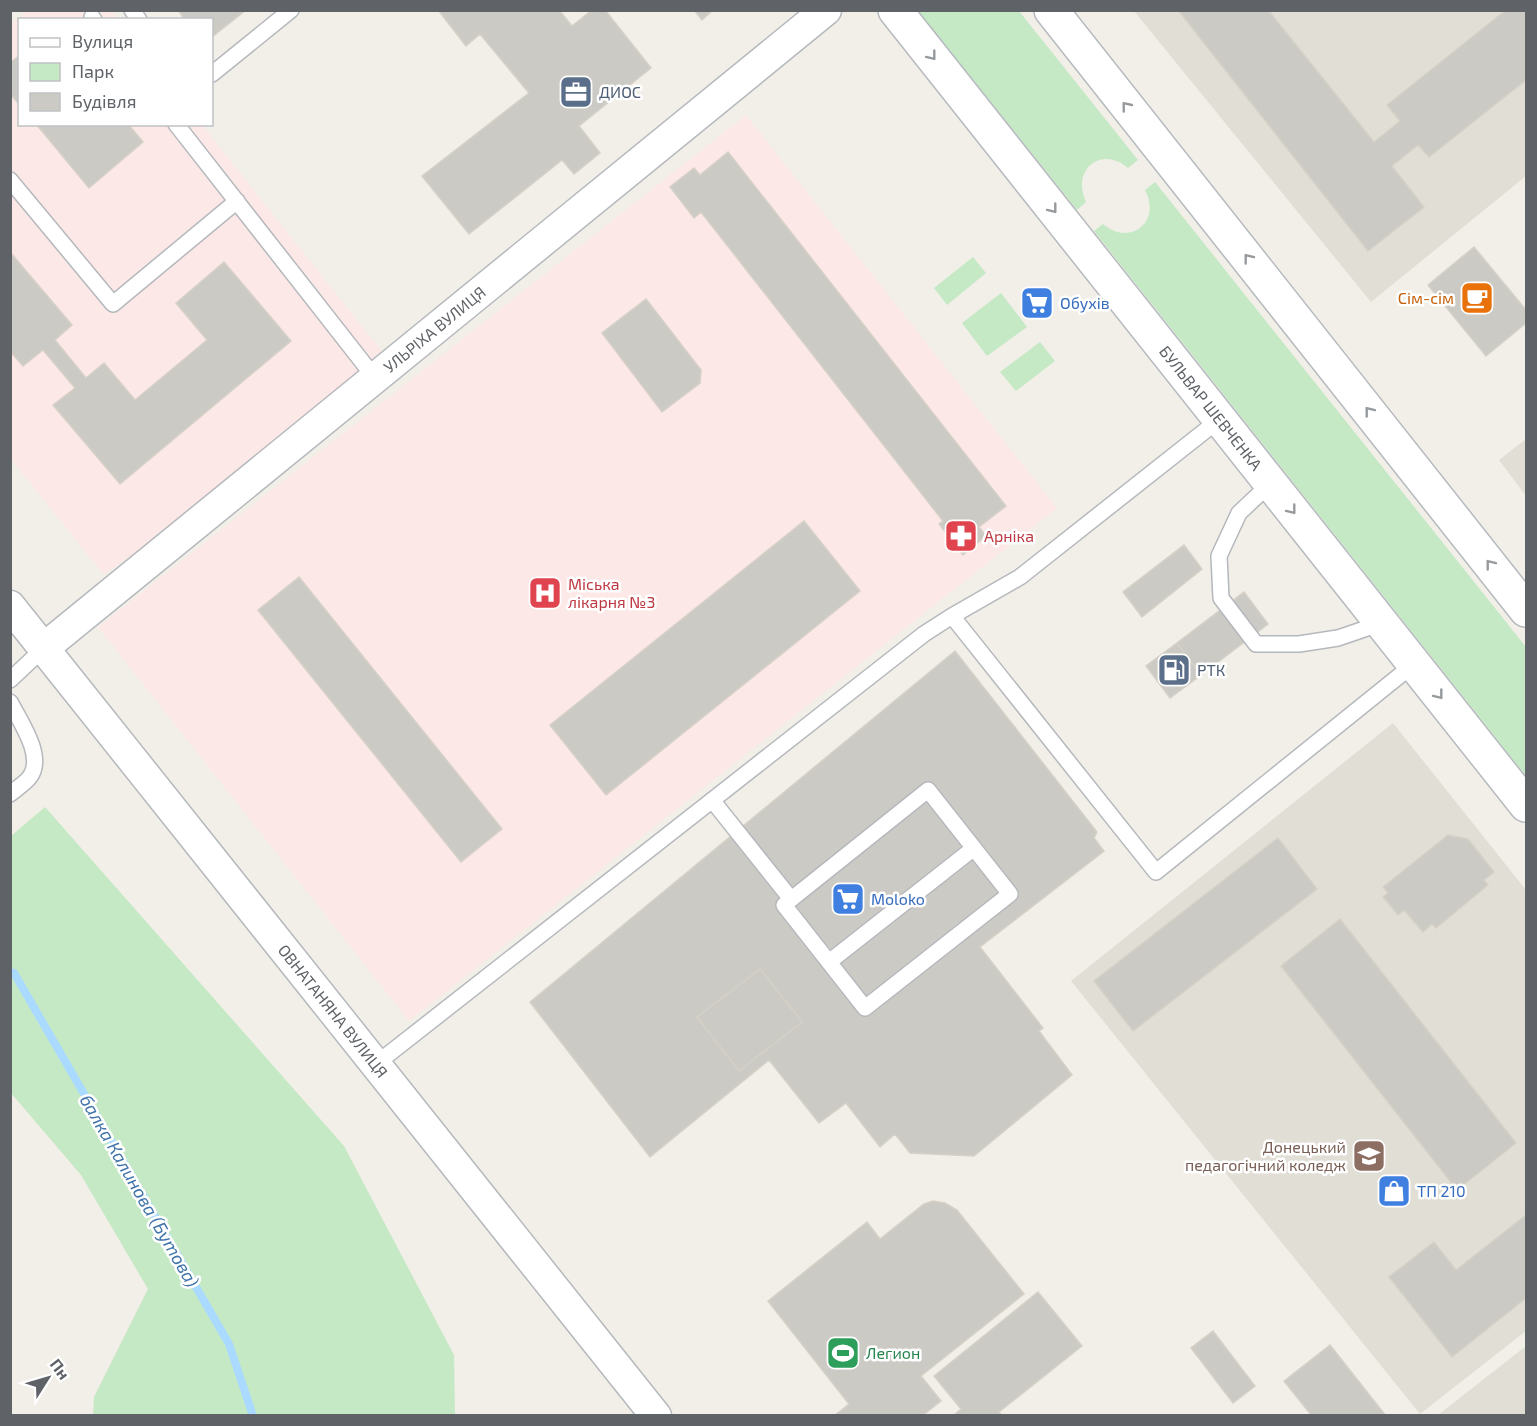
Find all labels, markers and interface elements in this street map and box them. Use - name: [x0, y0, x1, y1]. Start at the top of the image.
- legend: [18, 18, 213, 126]
- text: Вулиця: [72, 30, 133, 52]
- one-way arrow: [924, 50, 935, 61]
- text: Парк: [72, 60, 114, 82]
- office icon: ДИОС: [558, 74, 594, 110]
- place label: ДИОС: [599, 82, 641, 101]
- text: Будівля: [72, 90, 136, 112]
- one-way arrow: [1123, 101, 1134, 112]
- one-way arrow: [1045, 202, 1056, 213]
- one-way arrow: [1244, 254, 1255, 265]
- cafe icon: Сім-сім: [1459, 280, 1495, 316]
- street label: УЛЬРІХА ВУЛИЦЯ: [379, 282, 489, 376]
- supermarket icon: Обухів: [1019, 285, 1055, 321]
- place label: Сім-сім: [1398, 288, 1454, 307]
- place label: Обухів: [1060, 293, 1110, 313]
- street label: БУЛЬВАР ШЕВЧЕНКА: [1156, 341, 1266, 474]
- one-way arrow: [1365, 407, 1376, 418]
- one-way arrow: [1284, 503, 1295, 514]
- pharmacy icon: Арніка: [943, 518, 979, 554]
- place label: Арніка: [984, 526, 1034, 545]
- one-way arrow: [1487, 559, 1498, 570]
- place label: Міська лікарня №3: [568, 574, 655, 611]
- hospital icon: Міська лікарня №3: [527, 575, 563, 611]
- fuel station icon: РТК: [1156, 652, 1192, 688]
- place label: РТК: [1197, 660, 1226, 679]
- one-way arrow: [1432, 688, 1443, 699]
- supermarket icon: Moloko: [830, 881, 866, 917]
- place label: Moloko: [871, 889, 925, 908]
- street label: ОВНАТАНЯНА ВУЛИЦЯ: [275, 940, 392, 1081]
- water label: балка Калинова (Бутова): [76, 1090, 204, 1291]
- place label: Донецький педагогічний коледж: [1185, 1137, 1346, 1174]
- school or university icon: Донецький педагогічний коледж: [1351, 1138, 1387, 1174]
- shop icon: ТП 210: [1376, 1173, 1412, 1209]
- place label: ТП 210: [1417, 1181, 1466, 1200]
- sports icon: Легион: [825, 1335, 861, 1371]
- place label: Легион: [866, 1343, 920, 1362]
- north arrow: [18, 1348, 78, 1408]
- text: Пн: [47, 1355, 74, 1383]

